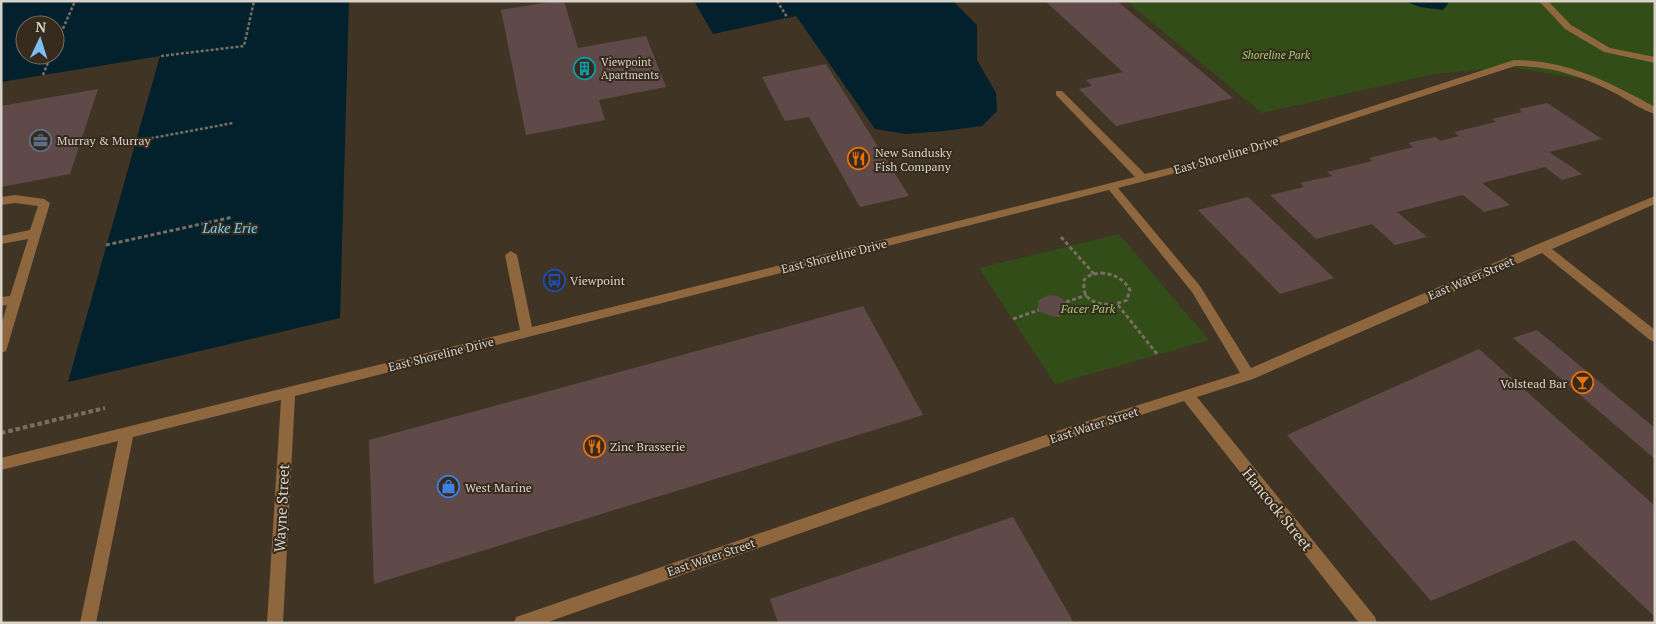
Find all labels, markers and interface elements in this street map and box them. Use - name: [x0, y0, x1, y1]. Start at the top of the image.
- north arrow: [15, 15, 65, 65]
- text: N: [35, 17, 47, 36]
- park label: Shoreline Park: [1242, 48, 1311, 62]
- place label: Viewpoint Apartments: [601, 55, 659, 82]
- building icon: Viewpoint Apartments: [573, 56, 597, 80]
- office icon: Murray & Murray: [29, 128, 53, 152]
- place label: Murray & Murray: [57, 133, 151, 148]
- street label: East Shoreline Drive: [1172, 133, 1280, 177]
- place label: New Sandusky Fish Company: [875, 145, 953, 174]
- restaurant icon: New Sandusky Fish Company: [847, 147, 871, 171]
- water label: Lake Erie: [202, 218, 258, 237]
- street label: East Shoreline Drive: [780, 236, 888, 276]
- street label: East Water Street: [1426, 253, 1517, 303]
- bus stop icon: Viewpoint: [542, 268, 566, 292]
- place label: Viewpoint: [570, 273, 626, 288]
- park label: Facer Park: [1060, 301, 1116, 316]
- street label: East Shoreline Drive: [387, 334, 495, 374]
- bar icon: Volstead Bar: [1571, 371, 1595, 395]
- place label: Volstead Bar: [1500, 376, 1567, 391]
- street label: East Water Street: [1048, 403, 1141, 446]
- restaurant icon: Zinc Brasserie: [582, 434, 606, 458]
- place label: Zinc Brasserie: [610, 439, 685, 454]
- street label: Wayne Street: [269, 463, 293, 553]
- street label: Hancock Street: [1239, 464, 1318, 555]
- shop icon: West Marine: [437, 475, 461, 499]
- place label: West Marine: [465, 480, 532, 495]
- street label: East Water Street: [665, 535, 758, 579]

